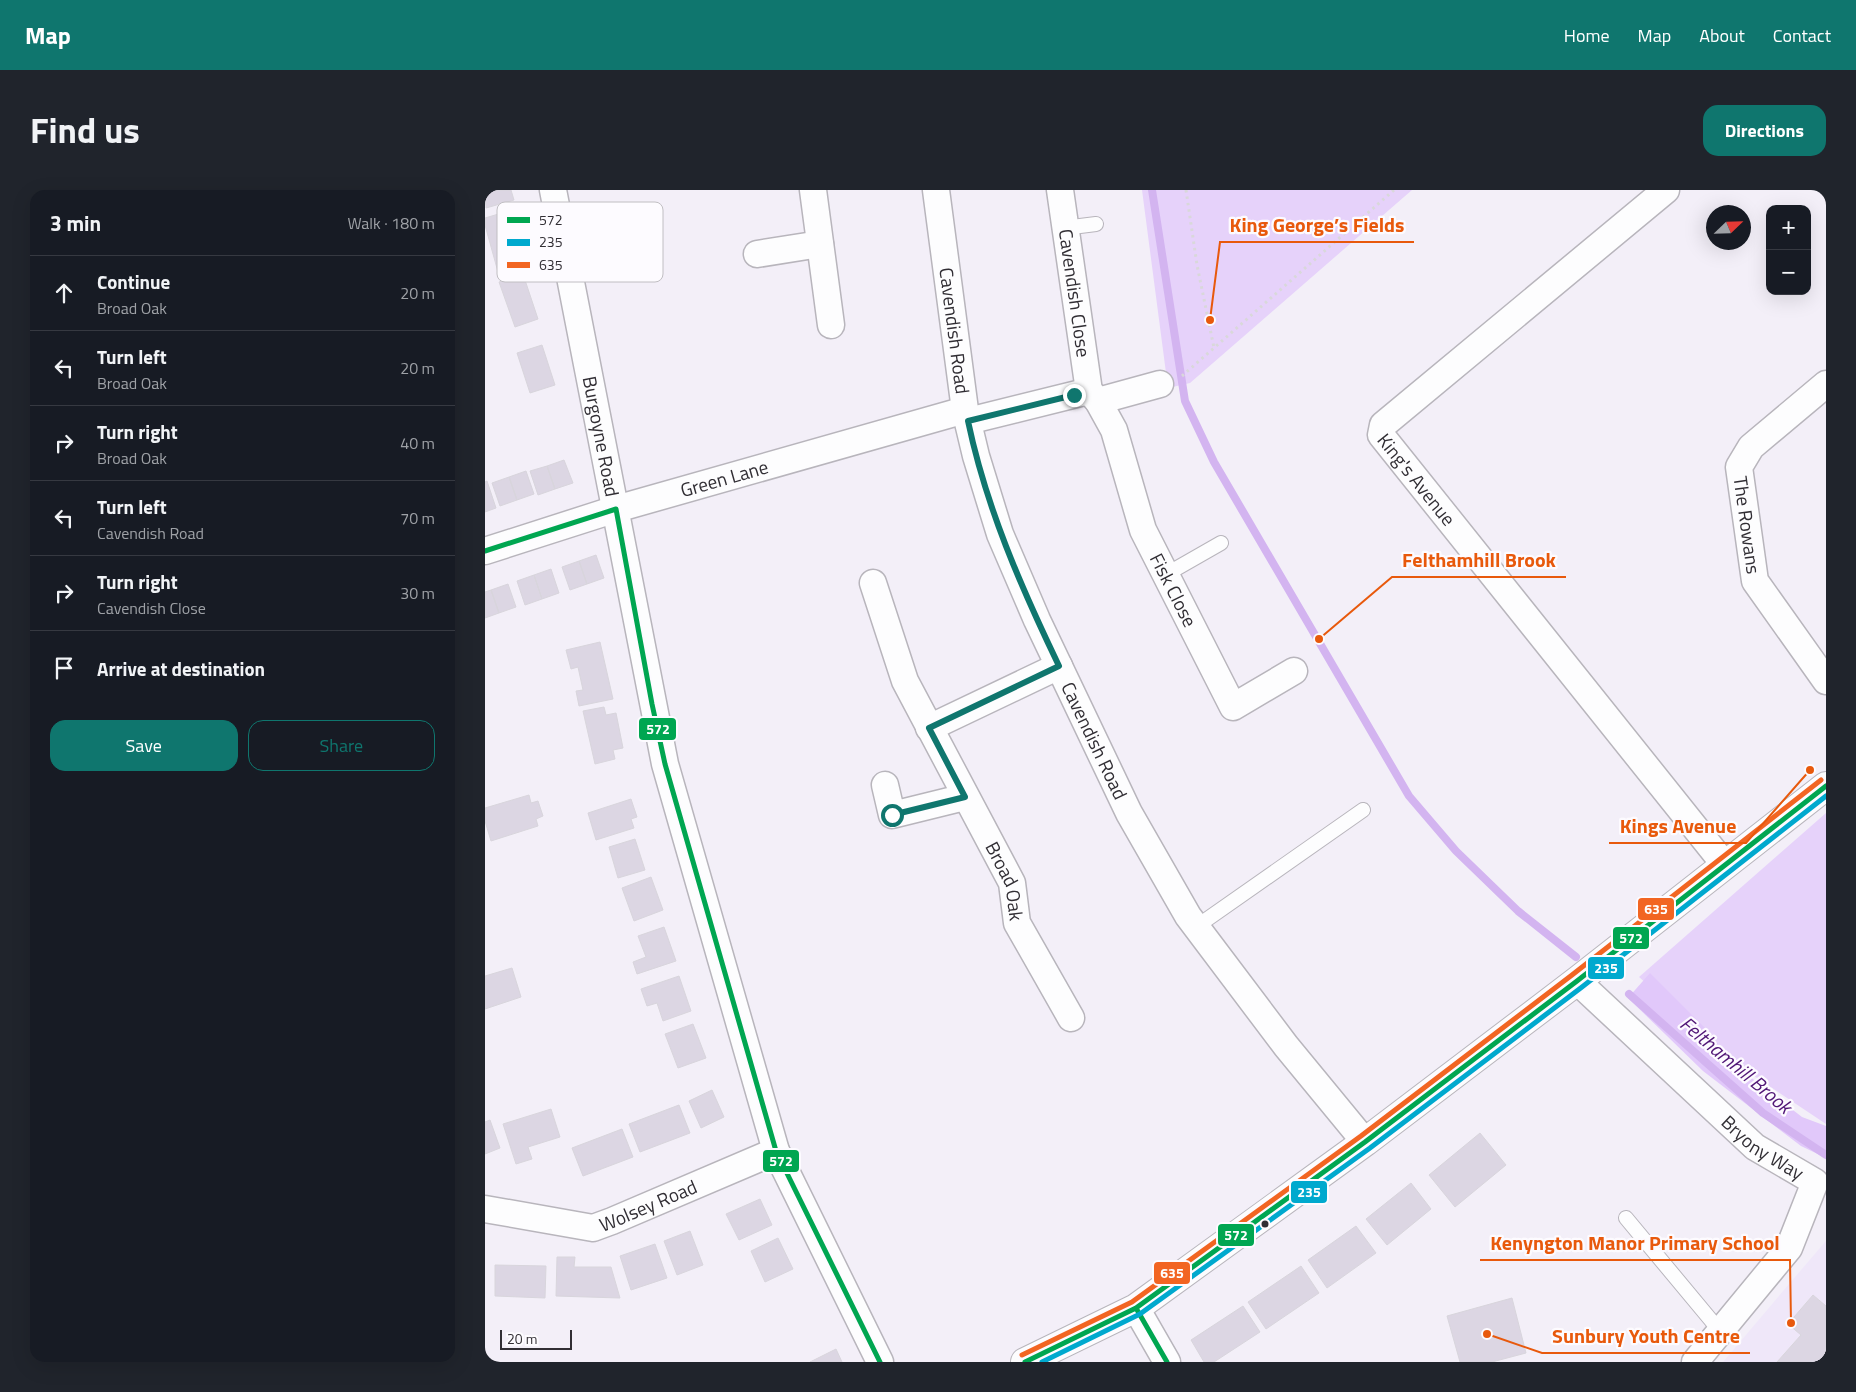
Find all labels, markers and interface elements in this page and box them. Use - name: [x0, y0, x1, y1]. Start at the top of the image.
- text: Map: [25, 17, 71, 53]
- text: Home: [1564, 22, 1610, 49]
- text: Map: [1638, 22, 1671, 49]
- text: About: [1699, 22, 1745, 49]
- text: Contact: [1773, 22, 1831, 49]
- text: Find us: [30, 103, 140, 157]
- button: Directions: [1703, 105, 1826, 156]
- legend: [497, 202, 663, 282]
- north arrow: [1706, 205, 1751, 250]
- map controls: [1766, 205, 1811, 295]
- button: +: [1766, 205, 1811, 250]
- text: 3 min: [50, 207, 101, 239]
- callout: King George’s Fields: [1220, 207, 1414, 242]
- text: 572: [539, 209, 563, 230]
- text: King George’s Fields: [1230, 209, 1404, 240]
- text: Walk · 180 m: [347, 211, 435, 235]
- street label: Cavendish Close: [1052, 227, 1099, 359]
- text: 235: [539, 231, 563, 252]
- button: −: [1766, 250, 1811, 295]
- text: 635: [539, 254, 563, 275]
- street label: Cavendish Road: [932, 266, 978, 396]
- text: Continue: [97, 267, 170, 296]
- icon: ahead: [50, 279, 78, 307]
- text: 20 m: [400, 281, 435, 305]
- text: Broad Oak: [97, 296, 167, 320]
- text: Turn left: [97, 342, 167, 371]
- icon: left: [50, 354, 78, 382]
- text: 20 m: [400, 356, 435, 380]
- text: Broad Oak: [97, 371, 167, 395]
- street label: Burgoyne Road: [576, 373, 627, 499]
- route end: [1063, 384, 1086, 407]
- text: Turn right: [97, 417, 178, 446]
- street label: King's Avenue: [1371, 427, 1463, 532]
- icon: right: [50, 429, 78, 457]
- text: 40 m: [400, 431, 435, 455]
- text: Broad Oak: [97, 446, 167, 470]
- street label: Green Lane: [677, 452, 771, 504]
- street label: The Rowans: [1726, 474, 1769, 576]
- text: Turn left: [97, 492, 167, 521]
- icon: left: [50, 504, 78, 532]
- text: 70 m: [400, 506, 435, 530]
- text: Cavendish Road: [97, 521, 204, 545]
- callout: Felthamhill Brook: [1392, 542, 1566, 577]
- text: Felthamhill Brook: [1402, 544, 1557, 575]
- street label: Fisk Close: [1143, 548, 1205, 632]
- text: Turn right: [97, 567, 178, 596]
- icon: right: [50, 579, 78, 607]
- text: 30 m: [400, 581, 435, 605]
- text: Cavendish Close: [97, 596, 206, 620]
- icon: arrive: [50, 654, 78, 682]
- text: Arrive at destination: [97, 654, 265, 683]
- street label: Cavendish Road: [1054, 677, 1135, 804]
- line badge: 572: [638, 717, 677, 741]
- text: 572: [646, 718, 670, 739]
- button: Save: [50, 720, 238, 771]
- button: Share: [248, 720, 435, 771]
- route start: [881, 804, 904, 827]
- callout: Kings Avenue: [1609, 808, 1746, 843]
- text: Kings Avenue: [1620, 810, 1736, 841]
- street label: Broad Oak: [978, 836, 1032, 922]
- line badge: 635: [1637, 897, 1675, 921]
- text: 635: [1644, 898, 1668, 919]
- line badge: 572: [1612, 926, 1650, 950]
- text: 572: [1619, 927, 1643, 948]
- line badge: 235: [1587, 956, 1625, 980]
- text: 235: [1594, 957, 1618, 978]
- water label: Felthamhill Brook: [1673, 1008, 1801, 1122]
- street label: Bryony Way: [1715, 1108, 1810, 1187]
- line badge: 572: [762, 1149, 800, 1173]
- text: 572: [769, 1150, 793, 1171]
- street label: Wolsey Road: [595, 1171, 701, 1239]
- line badge: 235: [1290, 1180, 1328, 1204]
- text: 235: [1297, 1181, 1321, 1202]
- unlabelled marker: [1260, 1219, 1270, 1229]
- line badge: 572: [1217, 1223, 1255, 1247]
- text: 572: [1224, 1224, 1248, 1245]
- callout: Kenyngton Manor Primary School: [1480, 1225, 1790, 1260]
- text: Kenyngton Manor Primary School: [1490, 1227, 1780, 1258]
- line badge: 635: [1153, 1261, 1191, 1285]
- text: 635: [1160, 1262, 1184, 1283]
- callout: Sunbury Youth Centre: [1542, 1318, 1750, 1353]
- text: Sunbury Youth Centre: [1552, 1320, 1740, 1351]
- scale bar: [500, 1327, 573, 1350]
- text: 20 m: [507, 1328, 537, 1349]

